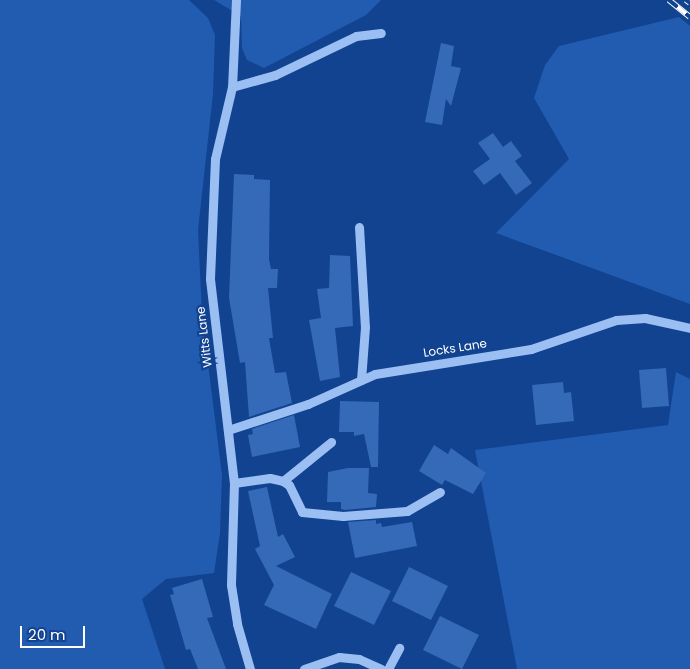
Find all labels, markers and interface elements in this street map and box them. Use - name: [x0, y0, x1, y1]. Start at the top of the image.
- street label: Witts Lane: [193, 306, 215, 368]
- street label: Locks Lane: [422, 336, 488, 360]
- scale bar: [22, 616, 88, 648]
- text: 20 m: [28, 624, 66, 645]

